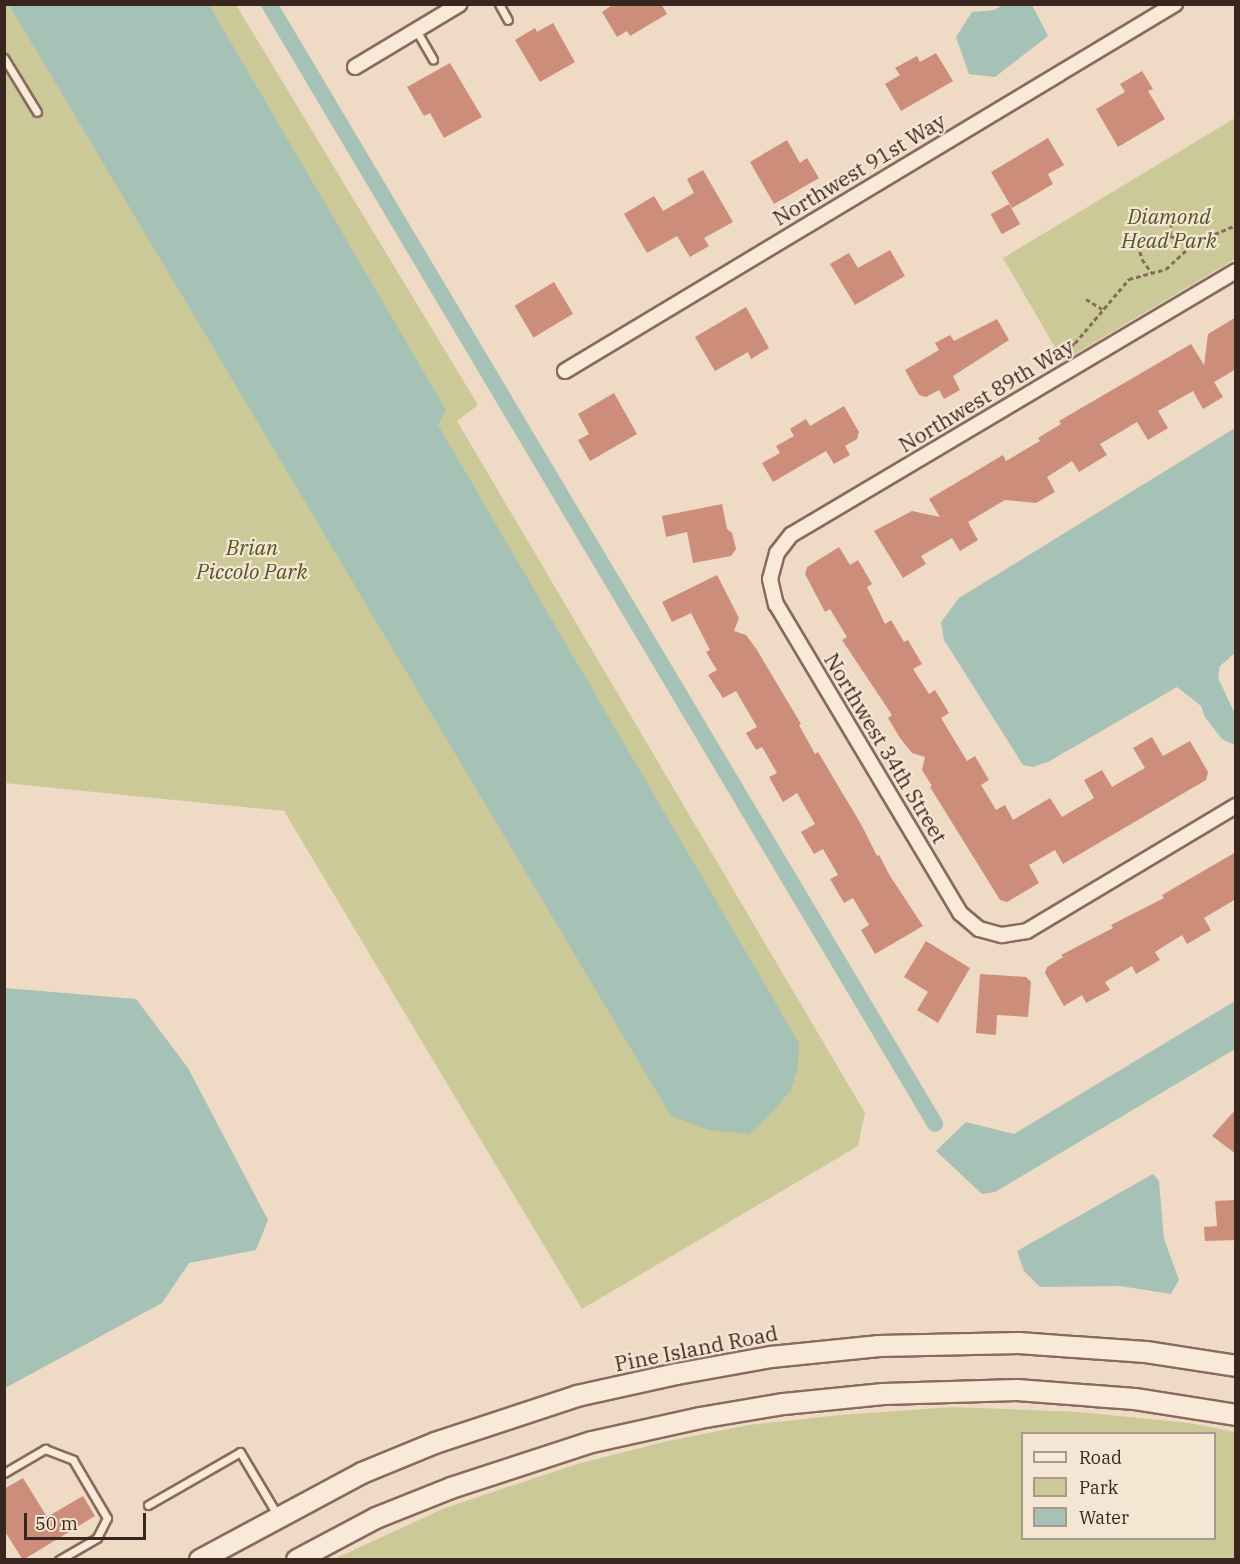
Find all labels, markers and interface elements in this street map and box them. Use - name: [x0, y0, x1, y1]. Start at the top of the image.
- street label: Northwest 91st Way: [768, 108, 950, 230]
- park label: Diamond Head Park: [1121, 203, 1217, 253]
- street label: Northwest 89th Way: [894, 333, 1078, 457]
- park label: Brian Piccolo Park: [196, 534, 308, 584]
- street label: Northwest 34th Street: [819, 648, 953, 848]
- street label: Pine Island Road: [612, 1320, 780, 1376]
- legend: [1021, 1432, 1216, 1540]
- text: Road: [1079, 1446, 1122, 1469]
- text: Park: [1079, 1476, 1118, 1499]
- scale bar: [27, 1501, 148, 1539]
- text: Water: [1079, 1506, 1129, 1529]
- text: 50 m: [35, 1512, 78, 1535]

